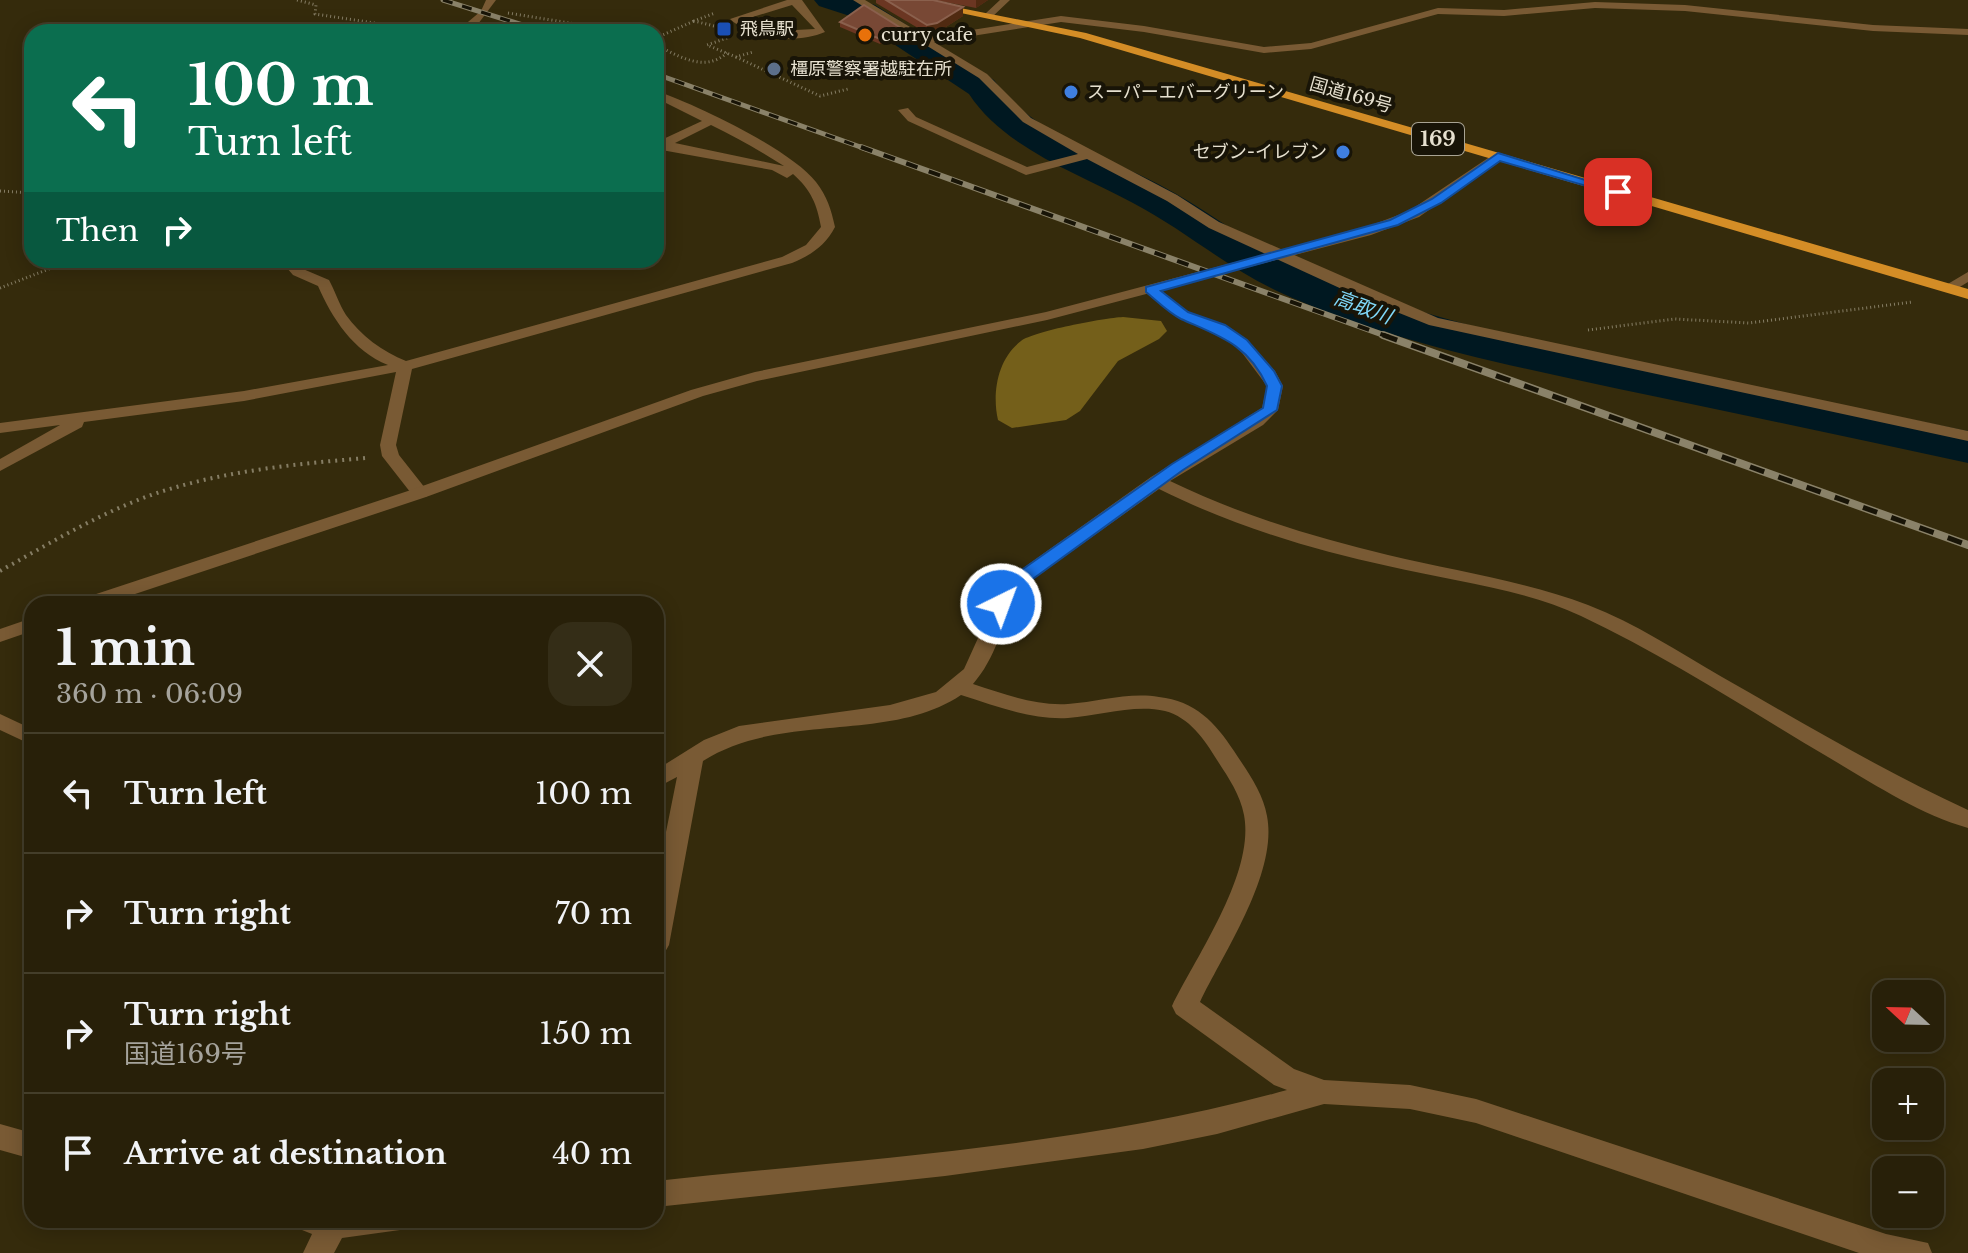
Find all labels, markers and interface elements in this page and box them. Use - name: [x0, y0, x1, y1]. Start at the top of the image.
- place label: 飛鳥駅: [740, 18, 794, 40]
- marker: 飛鳥駅: [715, 20, 733, 38]
- place label: curry cafe: [881, 24, 973, 46]
- marker: curry cafe: [856, 26, 874, 44]
- text: 100 m: [188, 51, 374, 120]
- icon: left: [56, 56, 160, 160]
- place label: 橿原警察署越駐在所: [790, 58, 952, 80]
- marker: 橿原警察署越駐在所: [765, 60, 783, 78]
- street label: 国道169号: [1307, 73, 1395, 117]
- place label: スーパーエバーグリーン: [1087, 81, 1284, 103]
- marker: スーパーエバーグリーン: [1062, 83, 1080, 101]
- text: Turn left: [188, 120, 352, 165]
- road number: 169: [1412, 123, 1464, 155]
- place label: セブン-イレブン: [1193, 141, 1327, 163]
- marker: セブン-イレブン: [1334, 143, 1352, 161]
- pin: [1584, 158, 1652, 226]
- icon: arrive: [1596, 170, 1640, 214]
- icon: right: [155, 208, 199, 252]
- text: Then: [56, 212, 139, 249]
- water label: 高取川: [1331, 285, 1397, 329]
- position arrow: [959, 562, 1043, 646]
- text: 1 min: [56, 618, 195, 678]
- button: close: [548, 622, 632, 706]
- text: 360 m · 06:09: [56, 678, 243, 710]
- icon: left: [56, 771, 100, 815]
- text: Turn left: [124, 775, 267, 812]
- text: 100 m: [535, 775, 632, 812]
- icon: right: [56, 891, 100, 935]
- text: Turn right: [124, 895, 291, 932]
- text: 70 m: [555, 895, 632, 932]
- north arrow: [1872, 980, 1944, 1052]
- map controls: [1872, 980, 1944, 1228]
- text: Turn right: [124, 996, 291, 1033]
- icon: right: [56, 1011, 100, 1055]
- text: 150 m: [539, 1015, 632, 1052]
- text: 国道169号: [124, 1038, 247, 1070]
- button: +: [1872, 1068, 1944, 1140]
- icon: arrive: [56, 1131, 100, 1175]
- text: Arrive at destination: [124, 1135, 447, 1172]
- text: 40 m: [552, 1135, 632, 1172]
- button: −: [1872, 1156, 1944, 1228]

